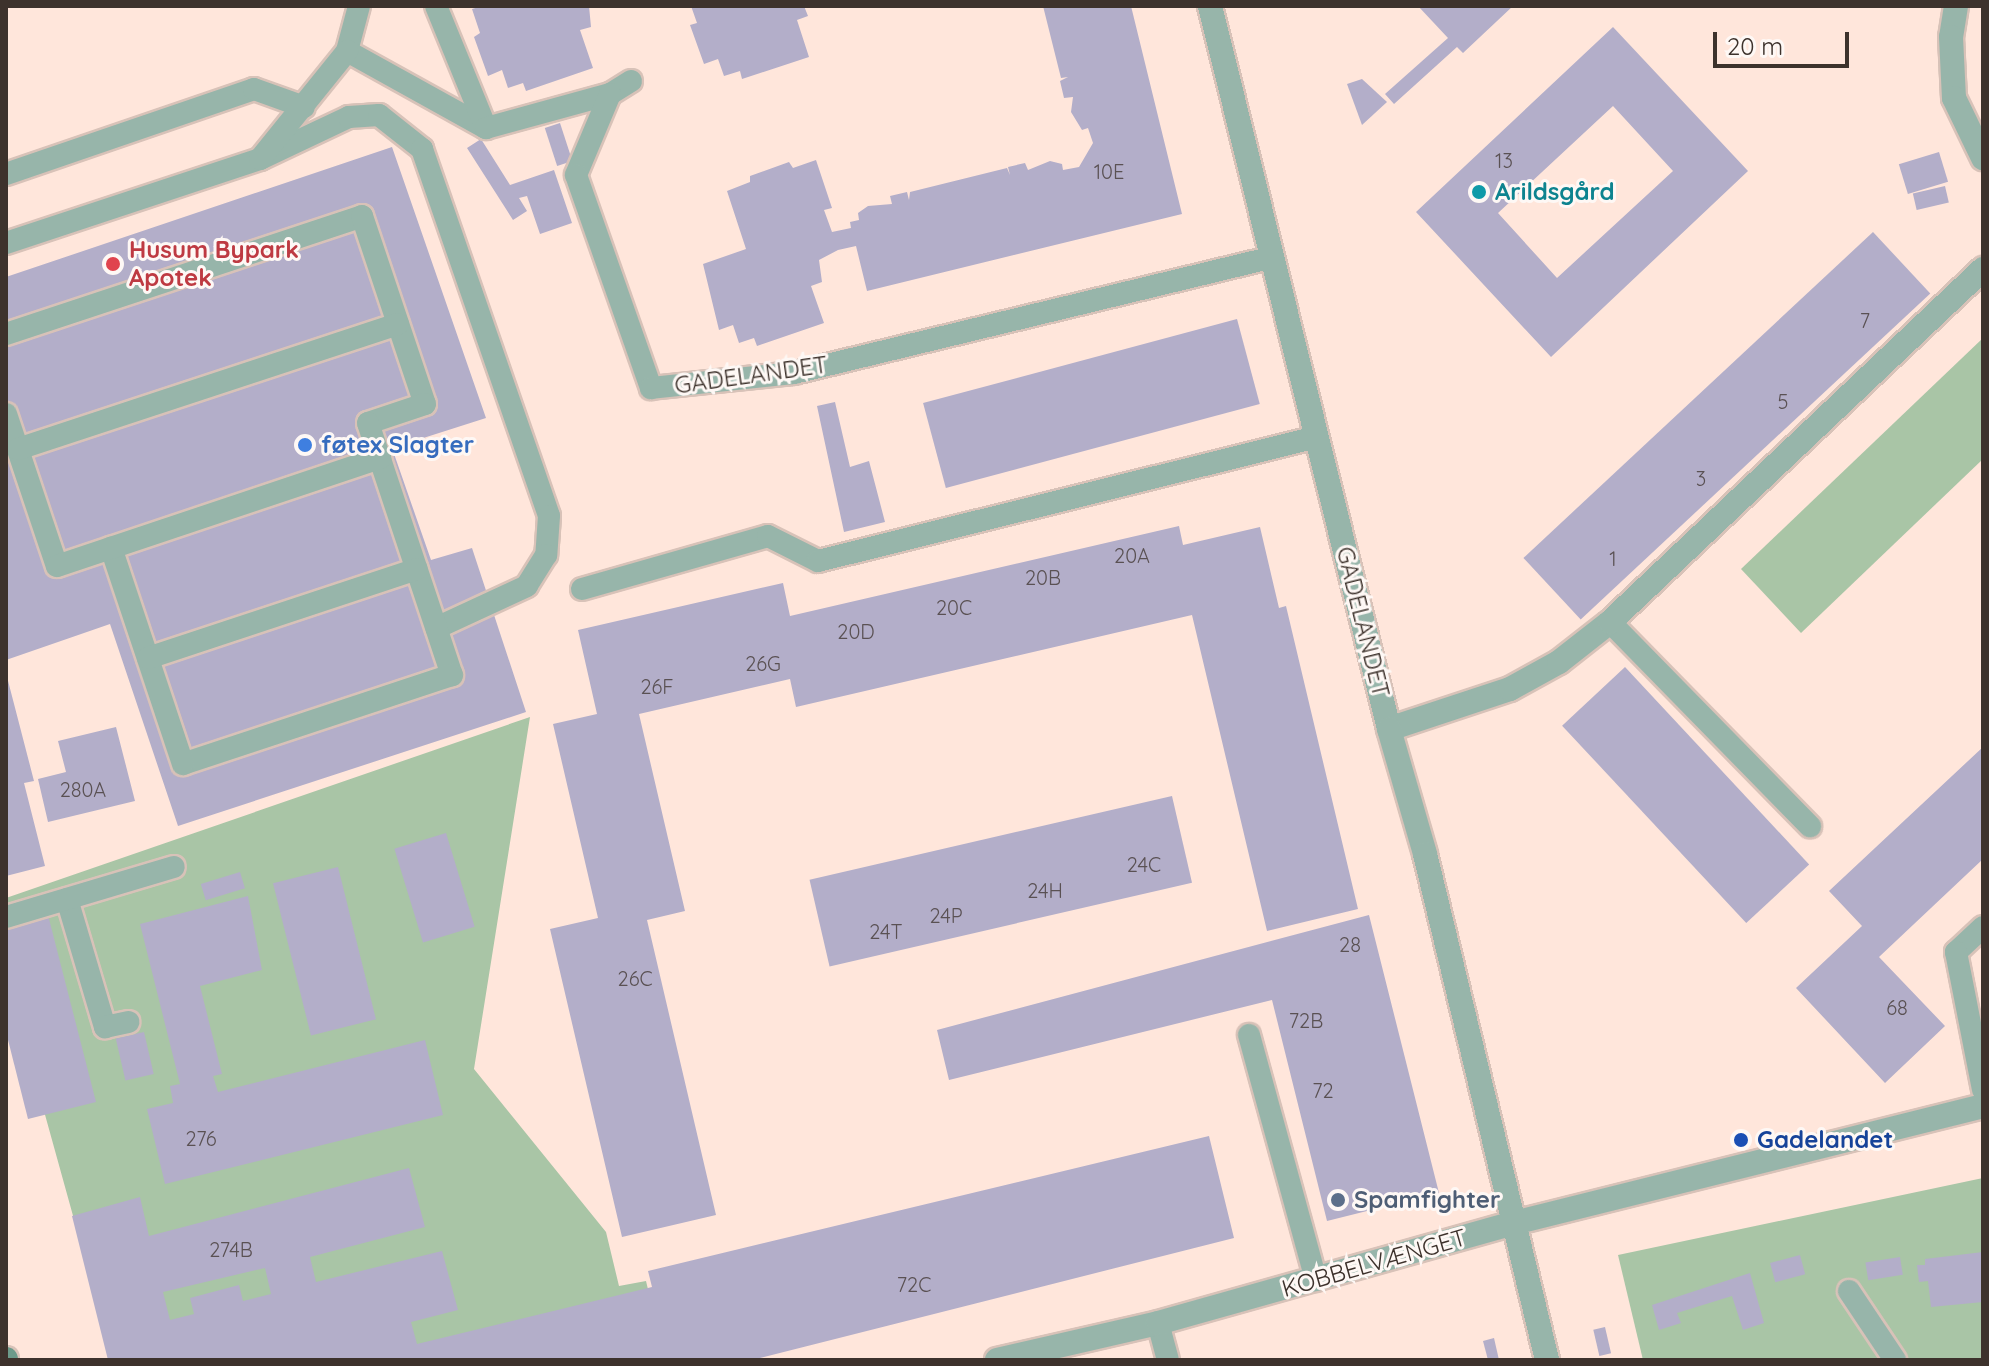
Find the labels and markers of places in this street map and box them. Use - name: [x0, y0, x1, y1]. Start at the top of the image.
- place label: Arildsgård: [1495, 178, 1615, 206]
- marker: Arildsgård: [1470, 183, 1488, 201]
- place label: Husum Bypark Apotek: [129, 236, 299, 292]
- marker: Husum Bypark Apotek: [104, 255, 122, 273]
- place label: føtex Slagter: [321, 431, 474, 459]
- marker: føtex Slagter: [296, 436, 314, 454]
- place label: Gadelandet: [1757, 1126, 1893, 1154]
- marker: Gadelandet: [1732, 1131, 1750, 1149]
- place label: Spamfighter: [1354, 1186, 1500, 1214]
- marker: Spamfighter: [1329, 1191, 1347, 1209]

